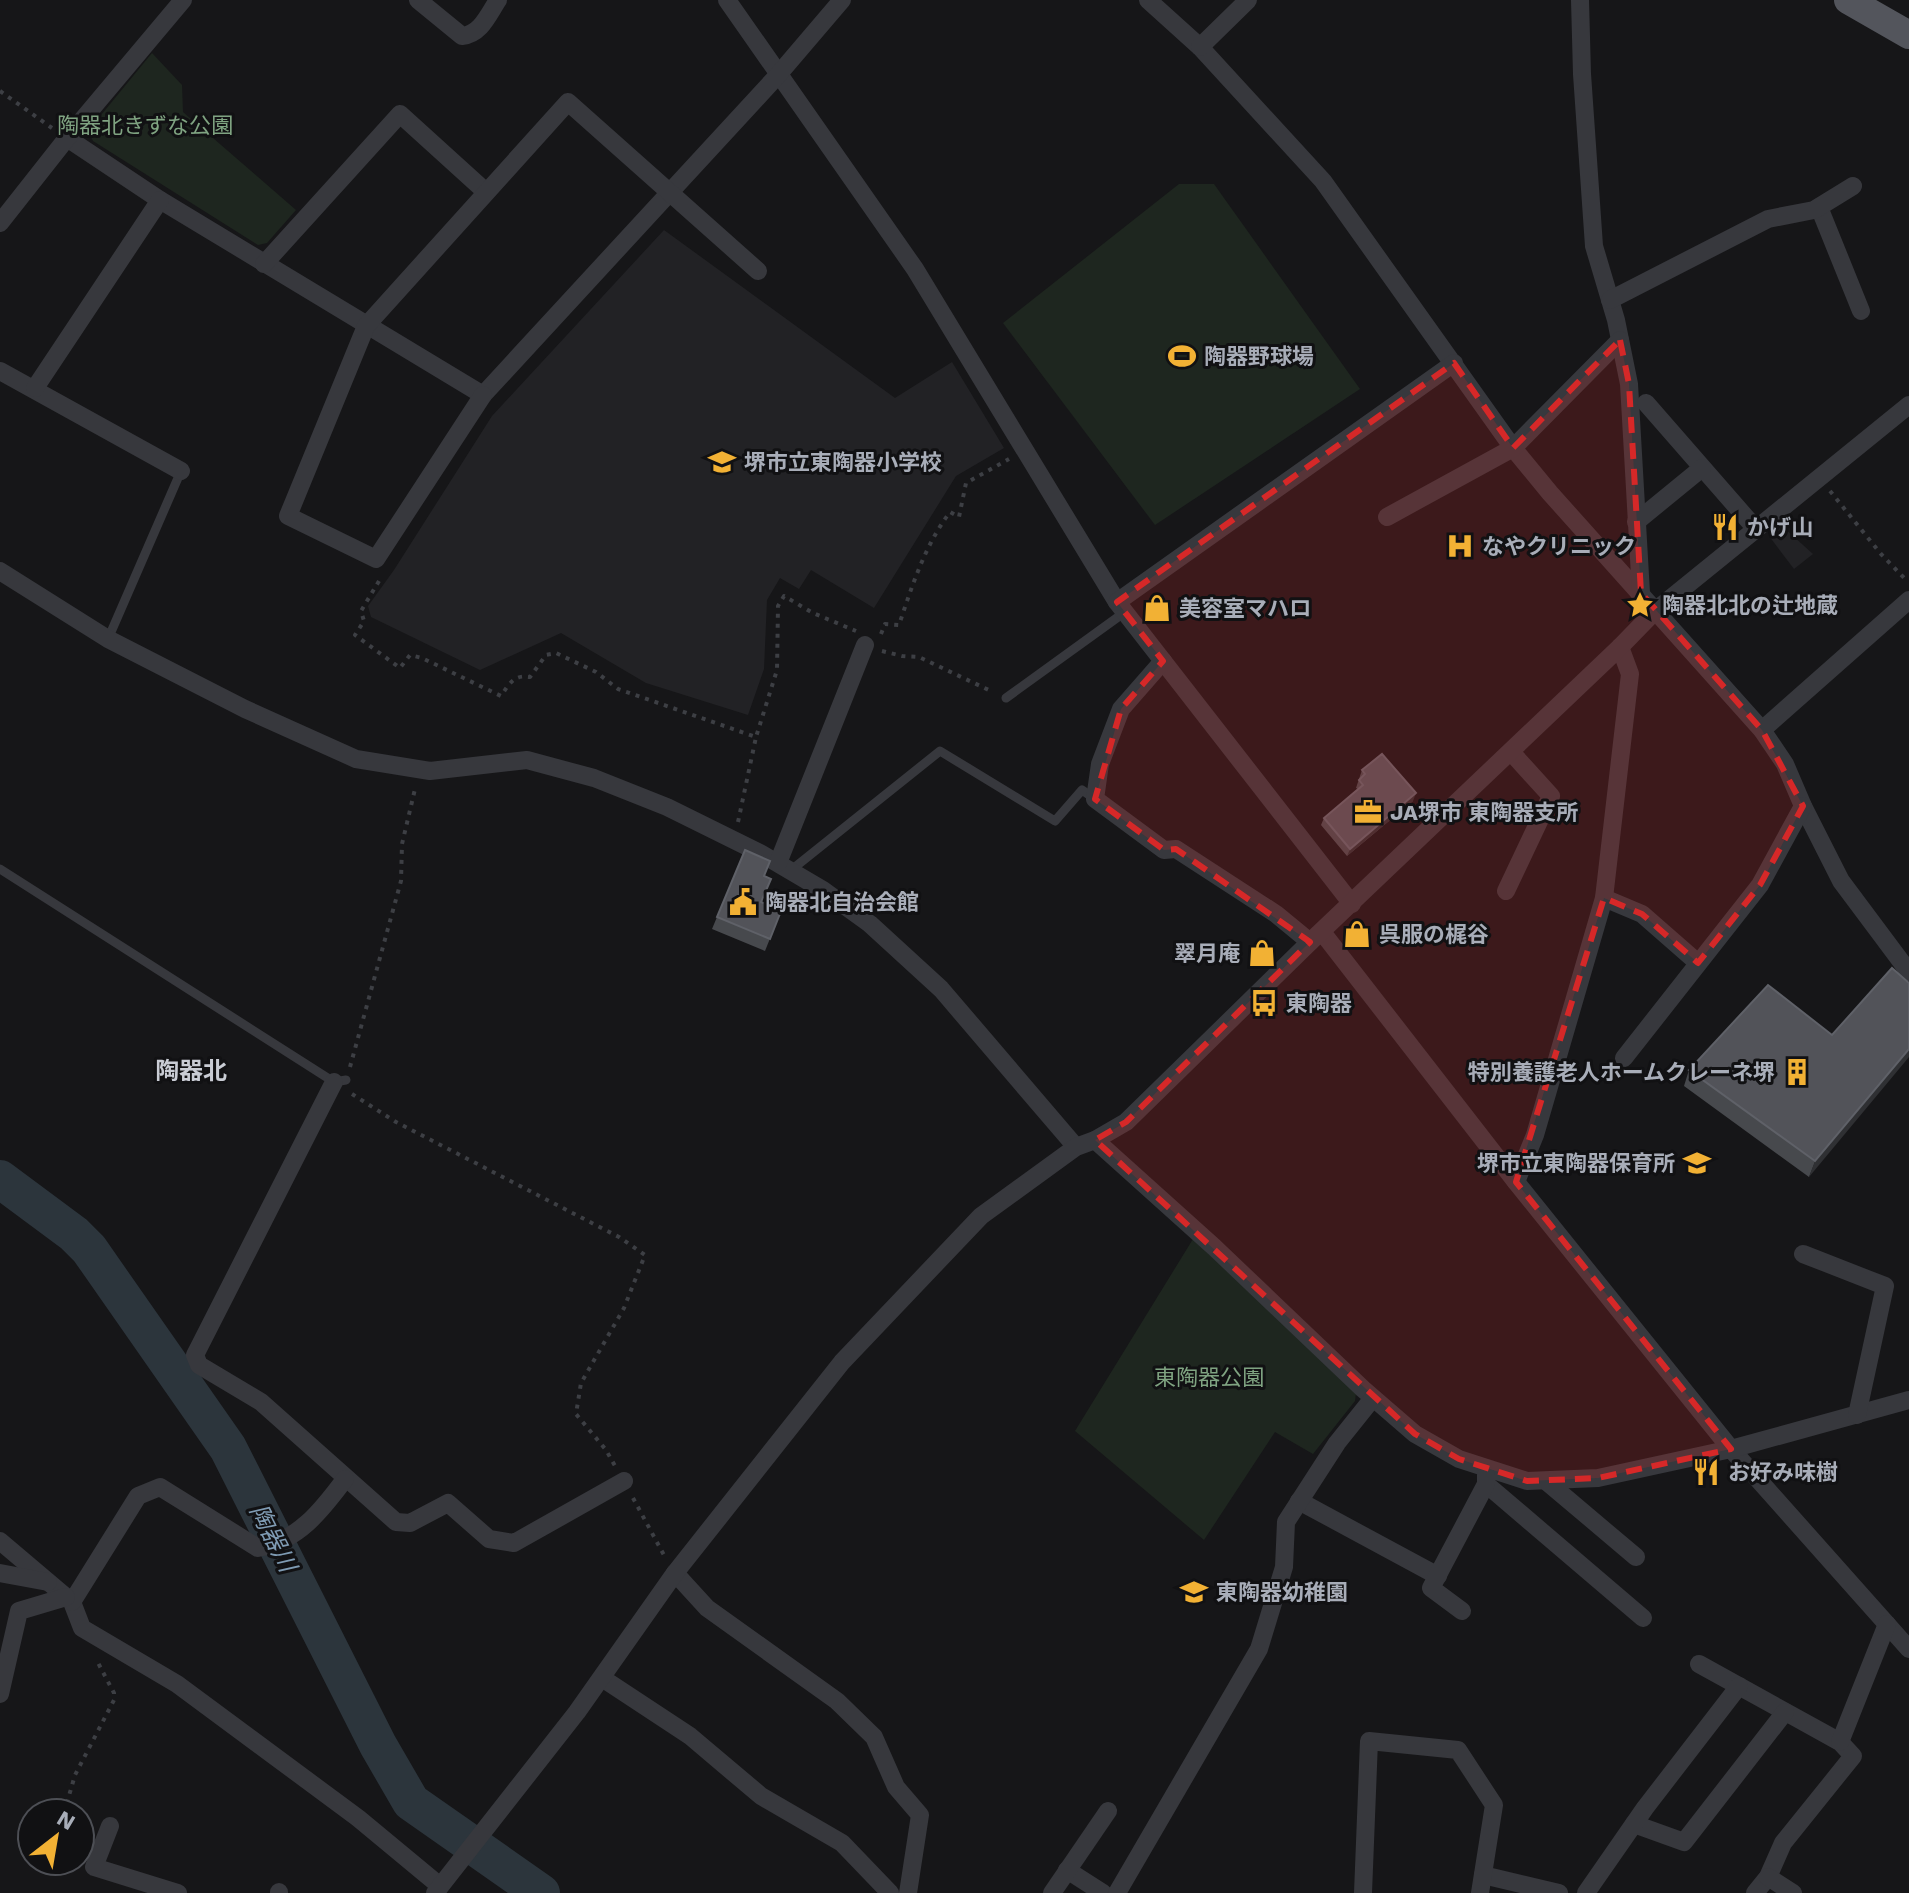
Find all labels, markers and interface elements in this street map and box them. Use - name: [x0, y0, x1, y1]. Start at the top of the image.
- park label: 陶器北きずな公園: [57, 113, 233, 138]
- sports icon: 陶器野球場: [1167, 341, 1197, 371]
- place label: 陶器野球場: [1204, 344, 1314, 369]
- school or university icon: 堺市立東陶器小学校: [707, 447, 737, 477]
- place label: 堺市立東陶器小学校: [744, 450, 942, 475]
- restaurant icon: かげ山: [1710, 512, 1740, 542]
- place label: かげ山: [1747, 515, 1813, 540]
- hospital icon: なやクリニック: [1445, 531, 1475, 561]
- place label: なやクリニック: [1482, 534, 1636, 559]
- place icon: 陶器北北の辻地蔵: [1625, 590, 1655, 620]
- shop icon: 美容室マハロ: [1142, 593, 1172, 623]
- place label: 陶器北北の辻地蔵: [1662, 593, 1838, 618]
- place label: 美容室マハロ: [1179, 596, 1311, 621]
- office icon: JA堺市 東陶器支所: [1353, 797, 1383, 827]
- place label: JA堺市 東陶器支所: [1390, 800, 1578, 825]
- public building icon: 陶器北自治会館: [728, 887, 758, 917]
- place label: 陶器北自治会館: [765, 890, 919, 915]
- shop icon: 呉服の梶谷: [1342, 919, 1372, 949]
- place label: 呉服の梶谷: [1379, 922, 1489, 947]
- shop icon: 翠月庵: [1247, 938, 1277, 968]
- place label: 翠月庵: [1174, 941, 1240, 966]
- bus stop icon: 東陶器: [1249, 988, 1279, 1018]
- place label: 東陶器: [1286, 991, 1352, 1016]
- district label: 陶器北: [155, 1057, 227, 1085]
- building icon: 特別養護老人ホームクレーネ堺: [1782, 1057, 1812, 1087]
- place label: 特別養護老人ホームクレーネ堺: [1468, 1060, 1775, 1085]
- school or university icon: 堺市立東陶器保育所: [1682, 1148, 1712, 1178]
- place label: 堺市立東陶器保育所: [1477, 1151, 1675, 1176]
- park label: 東陶器公園: [1154, 1365, 1264, 1390]
- restaurant icon: お好み味樹: [1691, 1457, 1721, 1487]
- place label: お好み味樹: [1728, 1460, 1838, 1485]
- water label: 陶器川: [244, 1500, 303, 1579]
- school or university icon: 東陶器幼稚園: [1179, 1577, 1209, 1607]
- place label: 東陶器幼稚園: [1216, 1580, 1348, 1605]
- north arrow: [16, 1797, 96, 1877]
- text: N: [53, 1805, 79, 1835]

